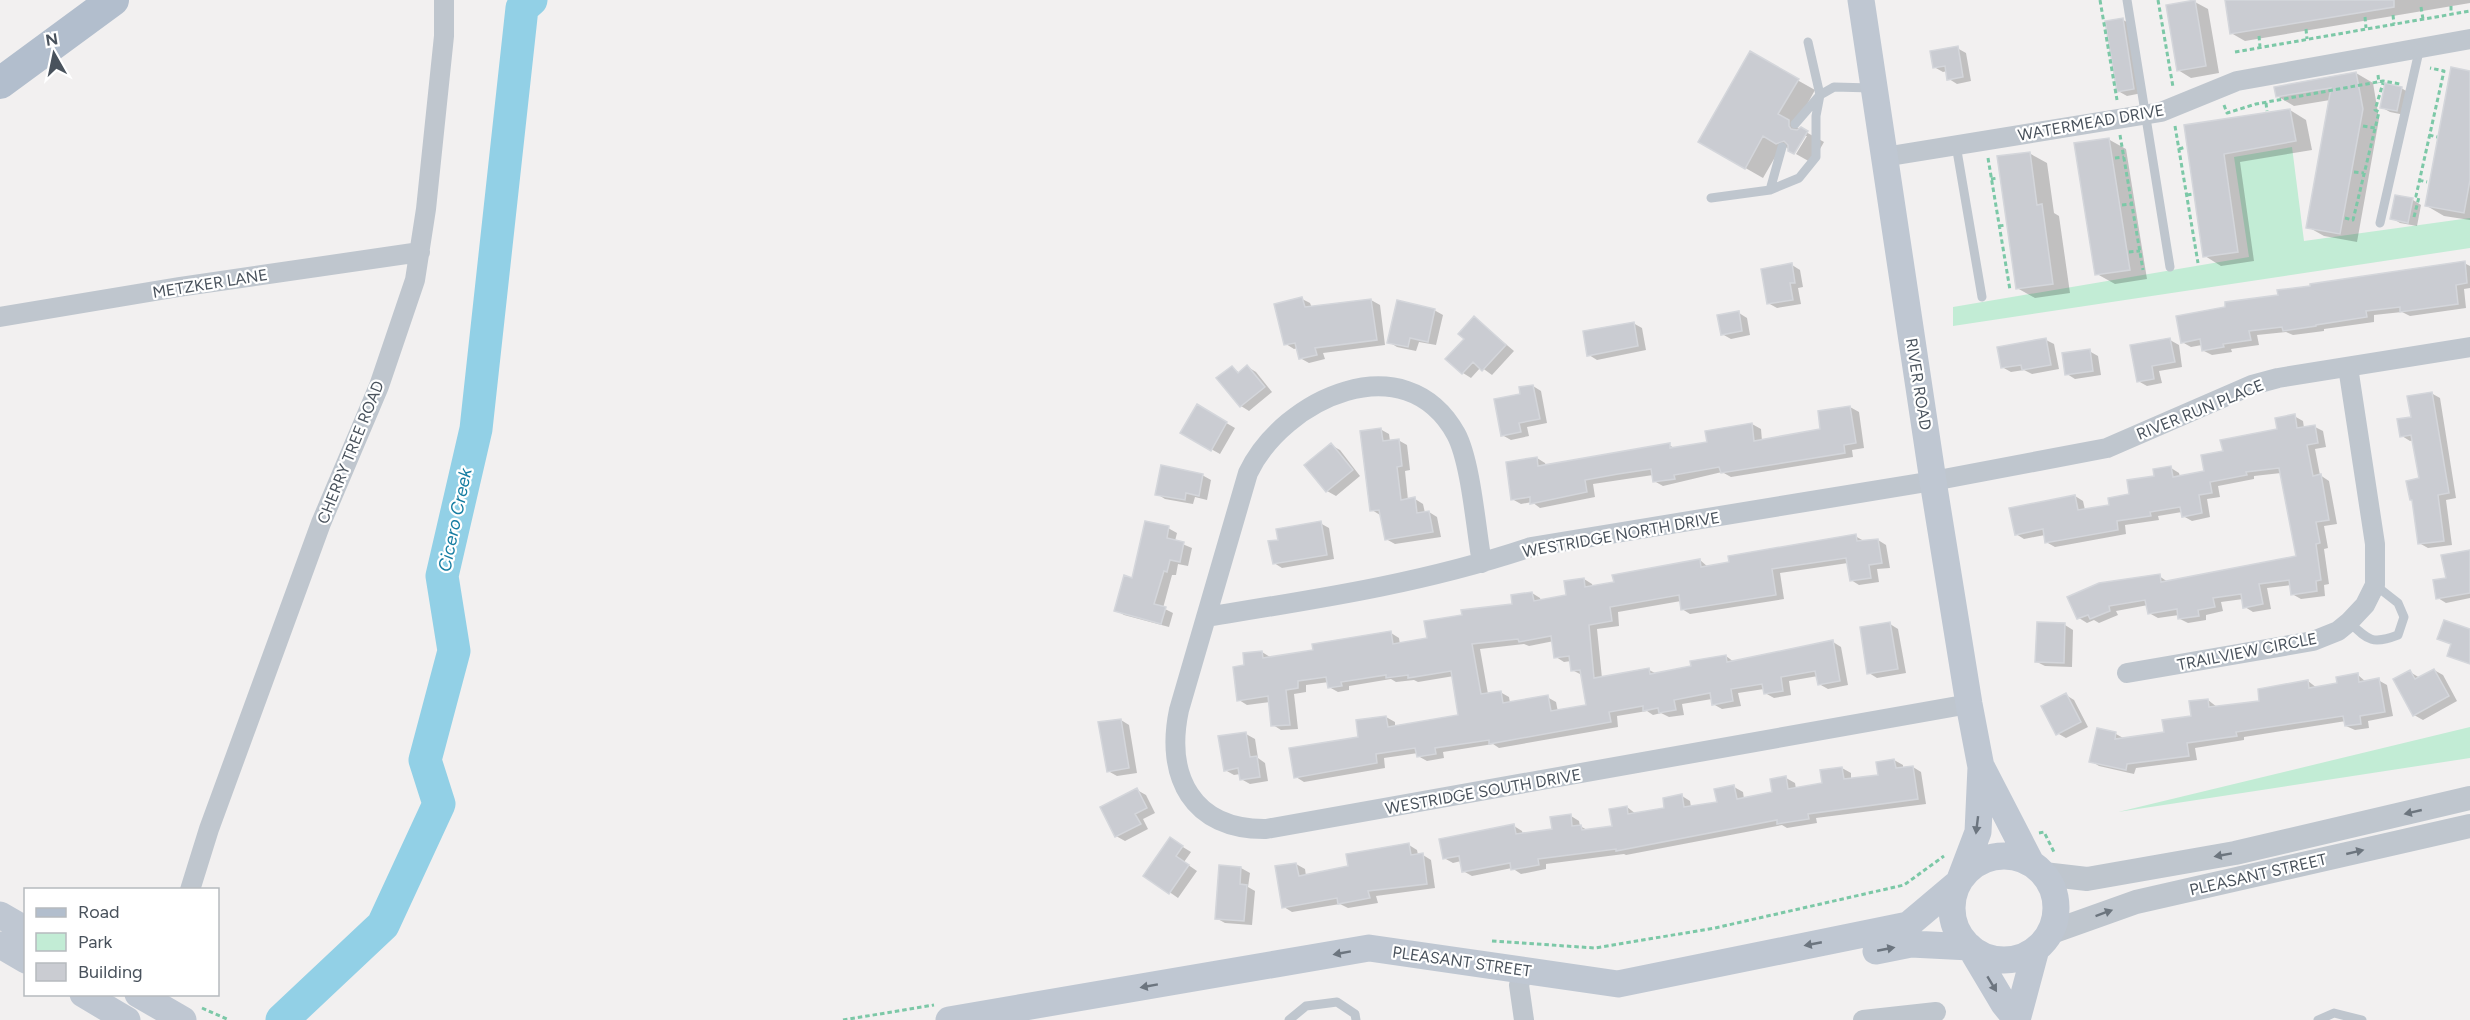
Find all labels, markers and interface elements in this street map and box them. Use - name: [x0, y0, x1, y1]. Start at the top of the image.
- north arrow: [24, 24, 84, 84]
- text: N: [44, 29, 59, 50]
- street label: WATERMEAD DRIVE: [2016, 100, 2166, 145]
- street label: METZKER LANE: [151, 265, 269, 302]
- street label: RIVER ROAD: [1902, 337, 1935, 432]
- street label: RIVER RUN PLACE: [2134, 375, 2267, 444]
- street label: CHERRY TREE ROAD: [313, 378, 388, 527]
- water label: Cicero Creek: [433, 465, 477, 574]
- street label: WESTRIDGE NORTH DRIVE: [1521, 508, 1721, 561]
- street label: TRAILVIEW CIRCLE: [2176, 629, 2319, 674]
- street label: WESTRIDGE SOUTH DRIVE: [1384, 765, 1583, 818]
- one-way arrow: [2404, 807, 2422, 817]
- one-way arrow: [1973, 816, 1982, 835]
- one-way arrow: [2345, 847, 2364, 856]
- street label: PLEASANT STREET: [2188, 849, 2329, 900]
- one-way arrow: [2213, 851, 2232, 860]
- legend: [24, 888, 219, 996]
- text: Road: [78, 901, 119, 923]
- one-way arrow: [2095, 908, 2113, 918]
- text: Park: [78, 931, 113, 953]
- one-way arrow: [1803, 940, 1822, 949]
- street label: PLEASANT STREET: [1391, 942, 1533, 981]
- one-way arrow: [1877, 944, 1896, 953]
- one-way arrow: [1332, 949, 1351, 958]
- text: Building: [78, 961, 143, 983]
- one-way arrow: [1987, 976, 1998, 992]
- one-way arrow: [1140, 981, 1159, 990]

